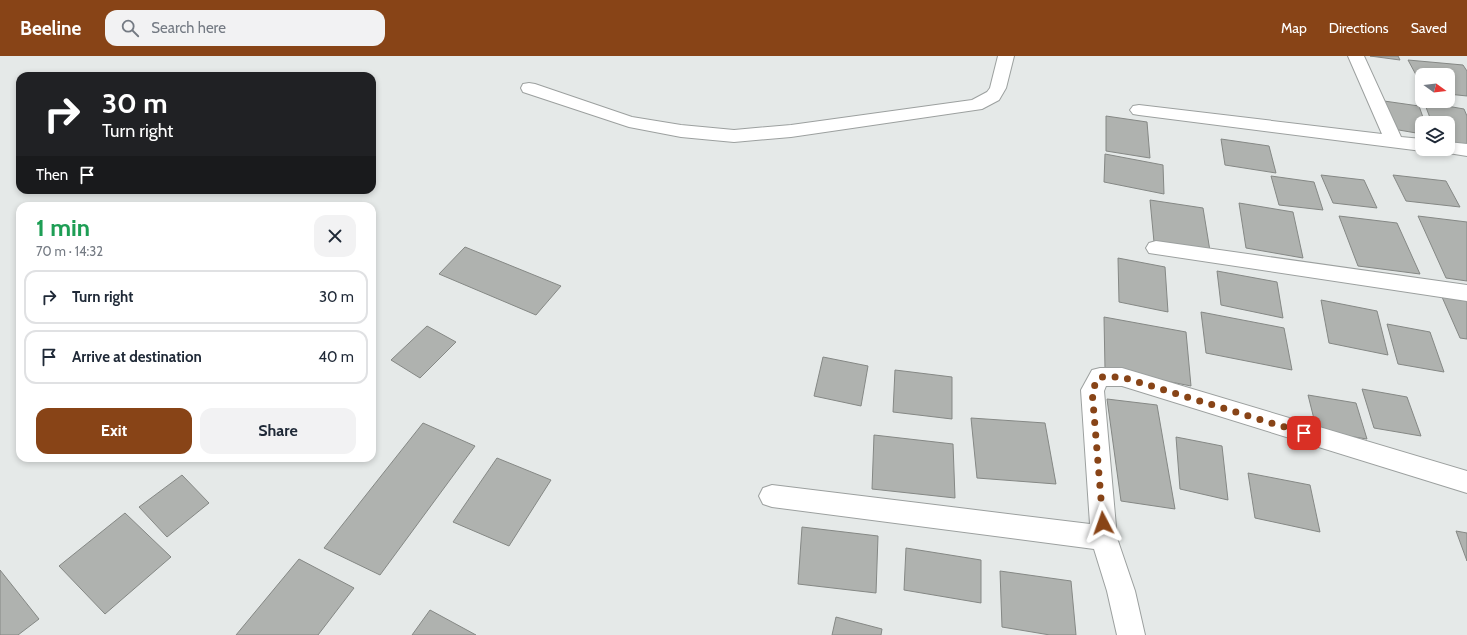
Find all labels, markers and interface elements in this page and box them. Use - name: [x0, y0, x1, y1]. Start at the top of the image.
- search box: [105, 10, 385, 46]
- text: Beeline: [20, 17, 81, 40]
- icon: search: [119, 17, 141, 39]
- text: Search here: [151, 19, 226, 37]
- text: Map: [1281, 19, 1307, 37]
- text: Directions: [1329, 19, 1389, 37]
- text: Saved: [1411, 19, 1447, 37]
- north arrow: [1415, 68, 1455, 108]
- map controls: [1415, 68, 1455, 156]
- text: 30 m: [102, 86, 168, 120]
- icon: right: [36, 88, 88, 140]
- button: layers: [1415, 116, 1455, 156]
- text: Turn right: [102, 120, 173, 142]
- icon: arrive: [76, 164, 98, 186]
- text: Then: [36, 166, 68, 184]
- text: 1 min: [36, 213, 90, 242]
- button: close: [314, 215, 356, 257]
- text: 70 m · 14:32: [36, 243, 103, 259]
- icon: right: [38, 286, 60, 308]
- text: Turn right: [72, 288, 133, 306]
- text: 30 m: [319, 288, 354, 306]
- icon: arrive: [38, 346, 60, 368]
- text: Arrive at destination: [72, 348, 202, 366]
- text: 40 m: [318, 348, 354, 366]
- button: Exit: [36, 408, 192, 454]
- button: Share: [200, 408, 356, 454]
- pin: [1287, 416, 1321, 450]
- icon: arrive: [1293, 422, 1315, 444]
- position arrow: [1082, 502, 1124, 544]

